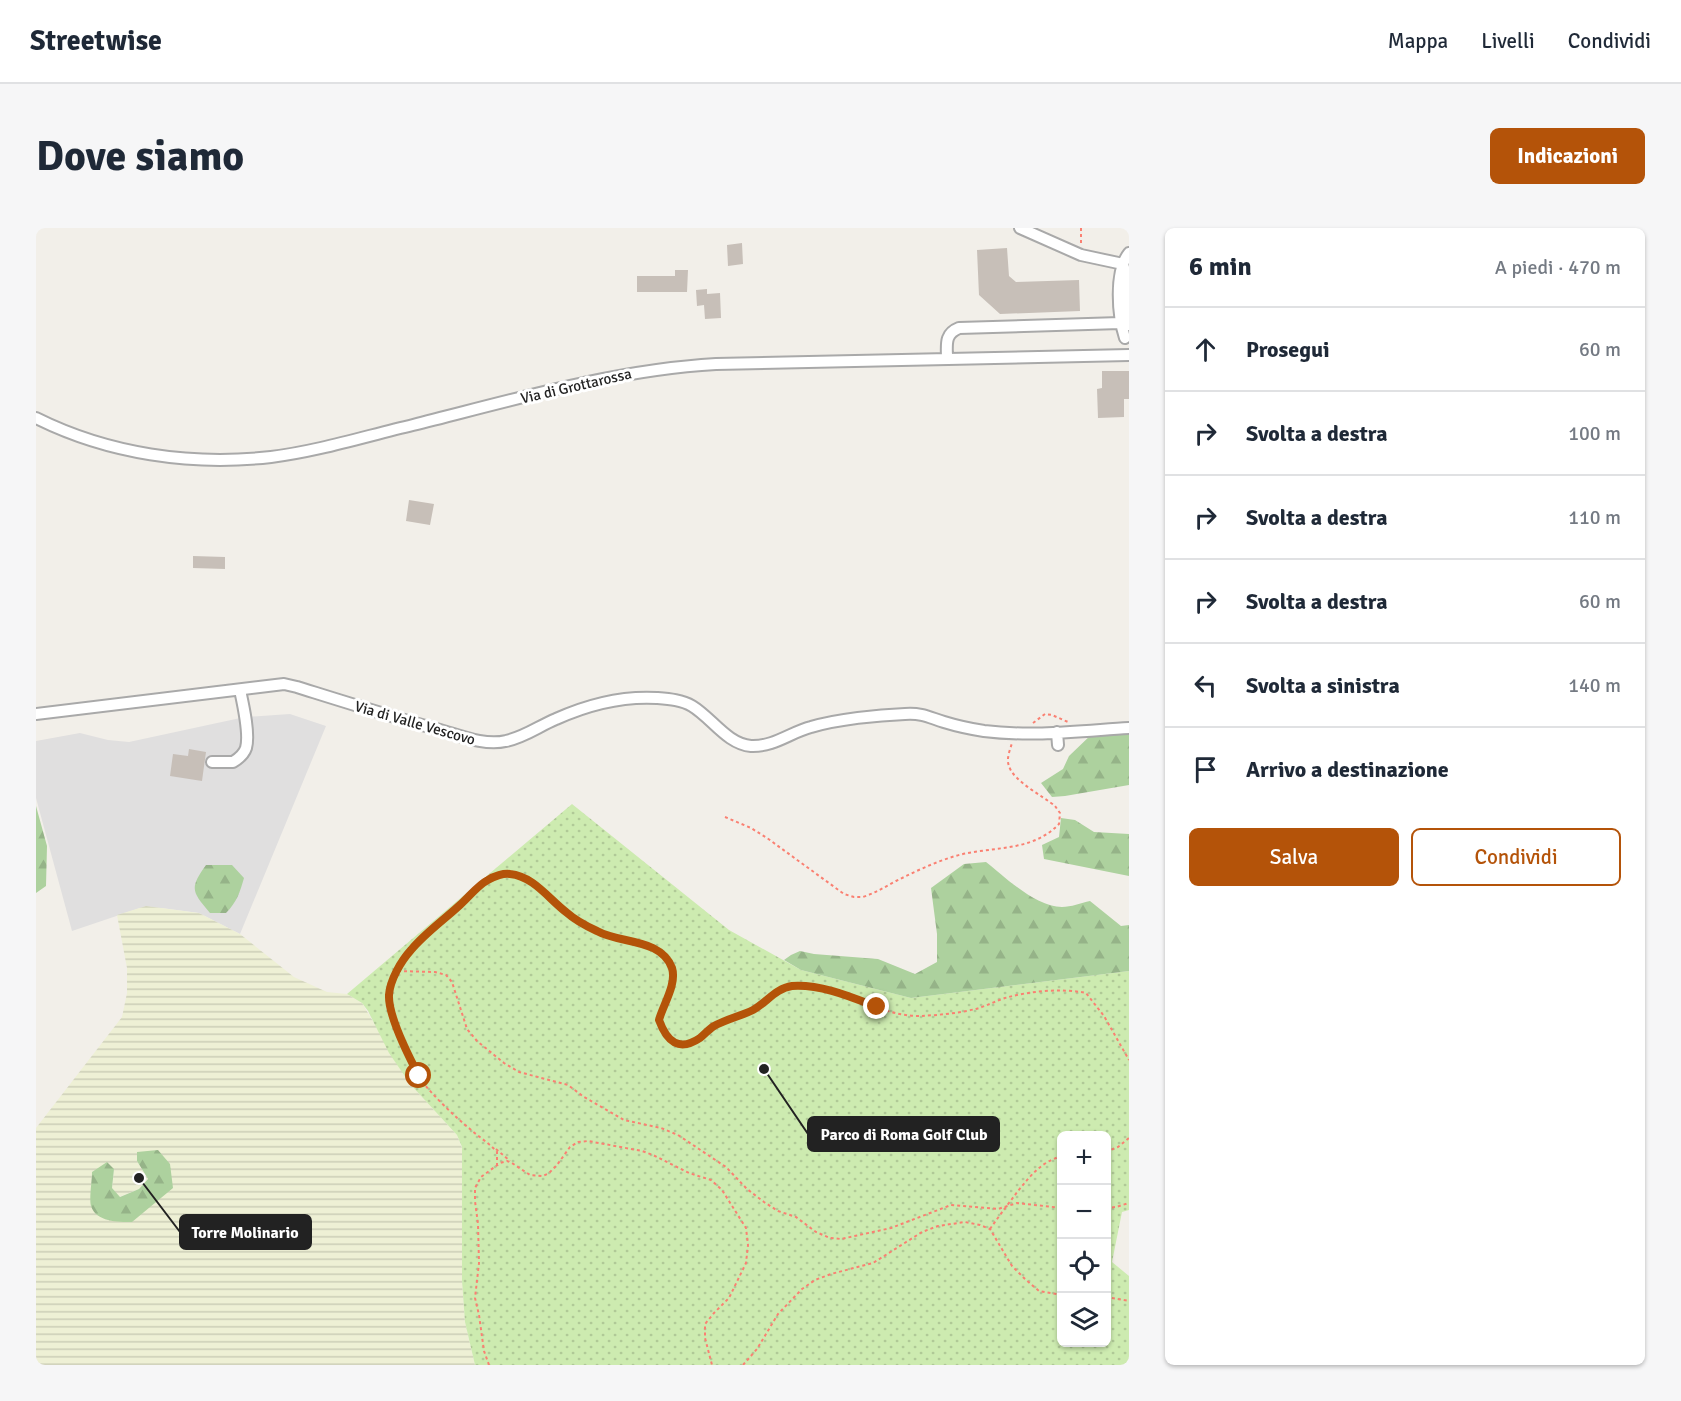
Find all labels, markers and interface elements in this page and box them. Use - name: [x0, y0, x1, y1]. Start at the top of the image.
- text: Streetwise: [30, 24, 162, 58]
- text: Mappa: [1388, 28, 1448, 54]
- text: Livelli: [1481, 28, 1535, 54]
- text: Condividi: [1568, 28, 1651, 54]
- button: Indicazioni: [1490, 128, 1645, 184]
- text: Dove siamo: [36, 131, 244, 182]
- text: 6 min: [1189, 251, 1252, 283]
- text: A piedi · 470 m: [1495, 255, 1621, 280]
- icon: ahead: [1189, 333, 1222, 366]
- text: Prosegui: [1246, 336, 1330, 363]
- text: 60 m: [1579, 337, 1621, 362]
- street label: Via di Grottarossa: [519, 364, 633, 408]
- icon: right: [1189, 417, 1222, 450]
- text: Svolta a destra: [1246, 420, 1387, 447]
- text: 100 m: [1568, 421, 1621, 446]
- icon: right: [1189, 501, 1222, 534]
- text: Svolta a destra: [1246, 504, 1387, 531]
- text: 110 m: [1568, 505, 1621, 530]
- icon: right: [1189, 585, 1222, 618]
- text: Svolta a destra: [1246, 588, 1387, 615]
- text: 60 m: [1579, 589, 1621, 614]
- icon: left: [1189, 669, 1222, 702]
- text: Svolta a sinistra: [1246, 672, 1400, 699]
- text: 140 m: [1568, 673, 1621, 698]
- street label: Via di Valle Vescovo: [353, 697, 478, 749]
- icon: arrive: [1189, 753, 1222, 786]
- text: Arrivo a destinazione: [1246, 756, 1449, 783]
- button: Salva: [1189, 828, 1399, 886]
- button: Condividi: [1411, 828, 1621, 886]
- route end: [863, 993, 889, 1019]
- route start: [405, 1062, 431, 1088]
- callout: Parco di Roma Golf Club: [808, 1117, 999, 1151]
- text: Parco di Roma Golf Club: [820, 1125, 988, 1145]
- map controls: [1057, 1131, 1111, 1347]
- button: +: [1057, 1131, 1111, 1185]
- button: −: [1057, 1185, 1111, 1239]
- callout: Torre Molinario: [180, 1215, 311, 1249]
- text: Torre Molinario: [191, 1223, 299, 1243]
- button: locate: [1057, 1239, 1111, 1293]
- button: layers: [1057, 1293, 1111, 1347]

